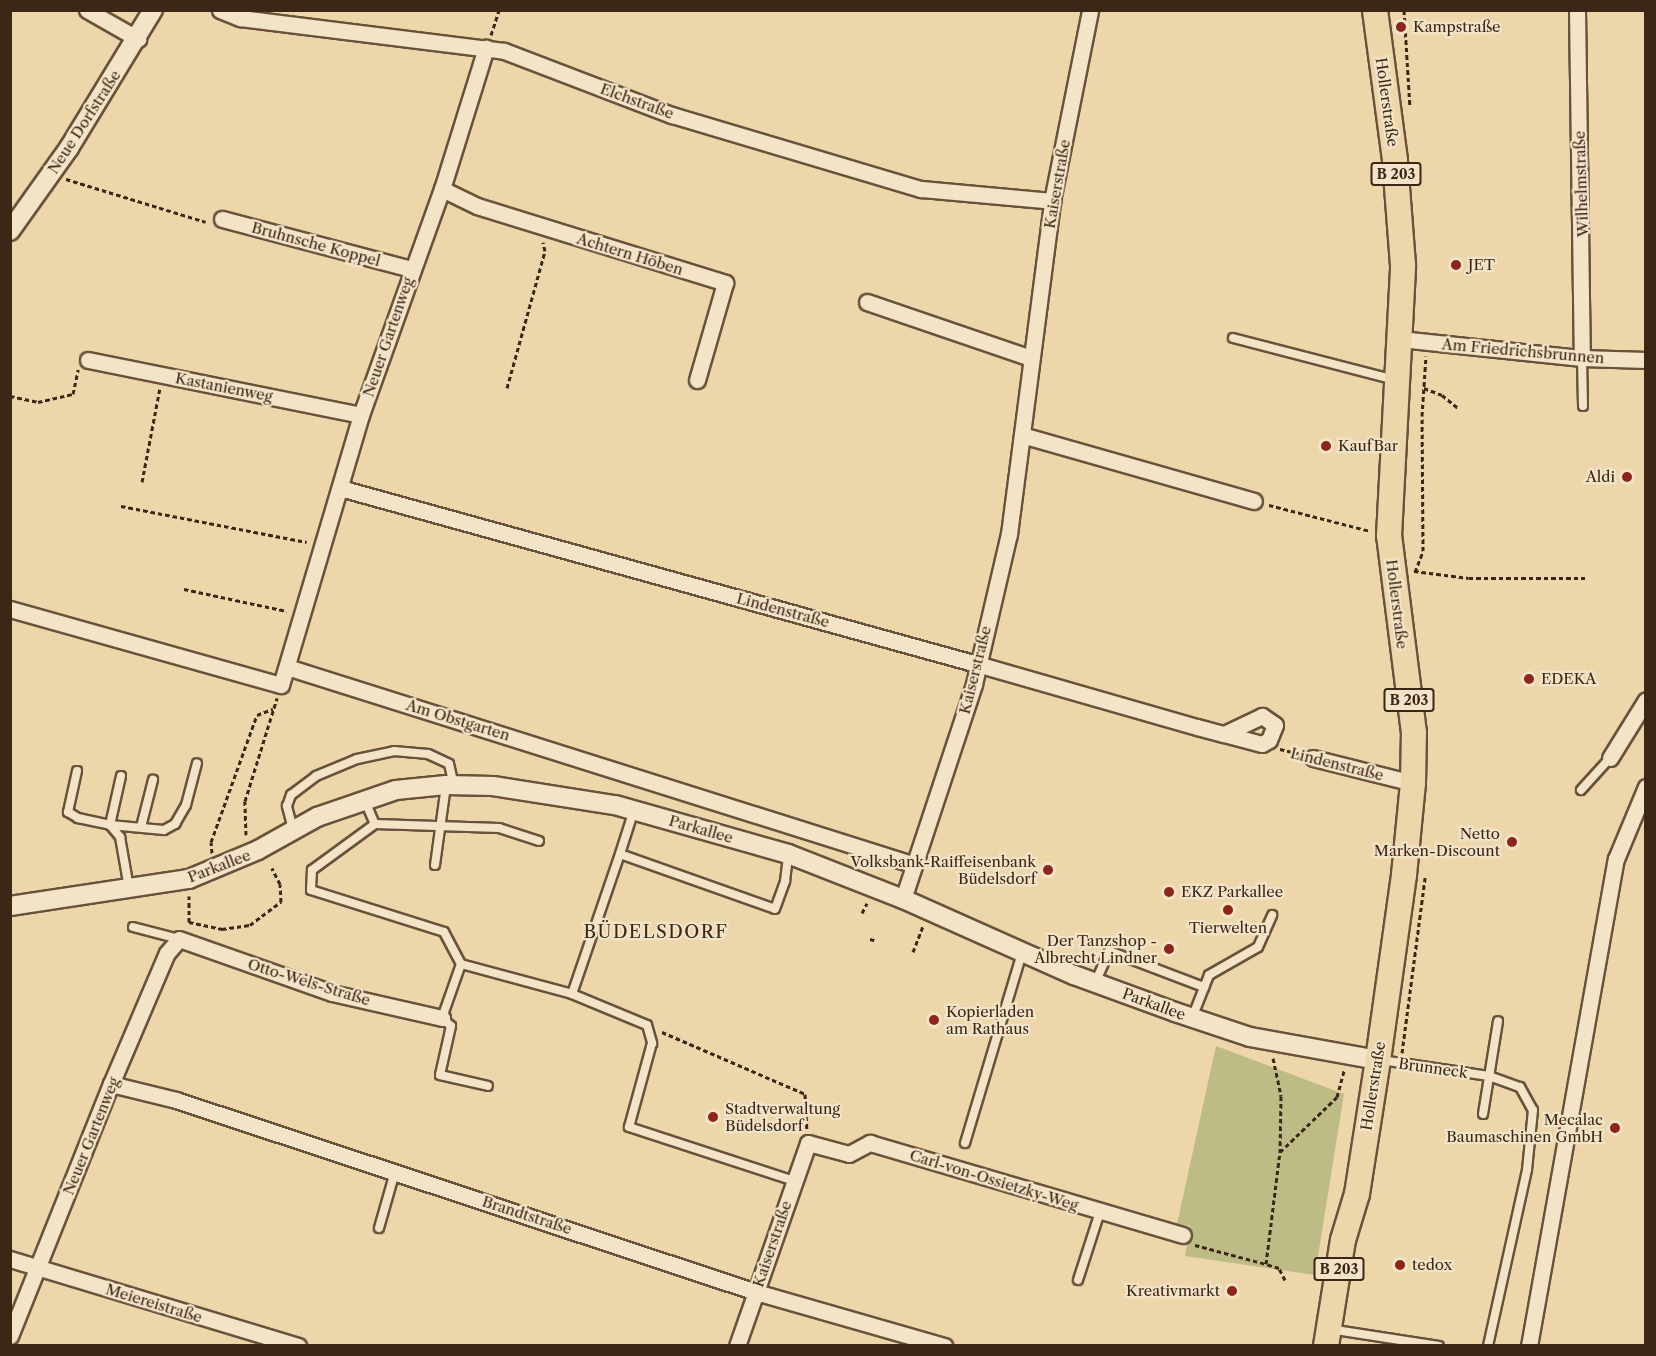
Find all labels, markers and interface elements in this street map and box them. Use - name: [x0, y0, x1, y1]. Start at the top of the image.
- place label: Kampstraße: [1413, 18, 1501, 36]
- marker: Kampstraße: [1394, 20, 1408, 34]
- street label: Hollerstraße: [1372, 56, 1402, 148]
- street label: Neue Dorfstraße: [44, 67, 124, 177]
- street label: Elchstraße: [598, 79, 676, 123]
- street label: Wilhelmstraße: [1570, 131, 1592, 237]
- street label: Kaiserstraße: [1040, 138, 1074, 230]
- road number: B 203: [1369, 163, 1423, 185]
- street label: Bruhnsche Koppel: [250, 218, 382, 270]
- street label: Achtern Höben: [575, 229, 685, 279]
- place label: JET: [1468, 256, 1495, 274]
- marker: JET: [1449, 258, 1463, 272]
- street label: Neuer Gartenweg: [359, 275, 417, 399]
- street label: Am Friedrichsbrunnen: [1441, 335, 1605, 367]
- street label: Kastanienweg: [174, 369, 274, 405]
- place label: KaufBar: [1338, 437, 1398, 455]
- marker: KaufBar: [1319, 439, 1333, 453]
- place label: Aldi: [1586, 468, 1615, 486]
- marker: Aldi: [1620, 470, 1634, 484]
- street label: Hollerstraße: [1383, 558, 1411, 650]
- street label: Lindenstraße: [735, 589, 831, 631]
- street label: Kaiserstraße: [955, 624, 995, 716]
- place label: EDEKA: [1541, 670, 1596, 688]
- marker: EDEKA: [1522, 672, 1536, 686]
- road number: B 203: [1382, 689, 1436, 711]
- street label: Am Obstgarten: [404, 696, 512, 744]
- street label: Lindenstraße: [1289, 744, 1385, 784]
- street label: Parkallee: [667, 811, 735, 847]
- place label: Netto Marken-Discount: [1374, 824, 1500, 859]
- marker: Netto Marken-Discount: [1505, 835, 1519, 849]
- street label: Parkallee: [185, 846, 253, 886]
- place label: Volksbank-Raiffeisenbank Büdelsdorf: [851, 852, 1036, 887]
- marker: Volksbank-Raiffeisenbank Büdelsdorf: [1041, 863, 1055, 877]
- place label: EKZ Parkallee: [1181, 883, 1283, 901]
- marker: EKZ Parkallee: [1162, 885, 1176, 899]
- marker: Tierwelten: [1221, 903, 1235, 917]
- place label: Tierwelten: [1189, 919, 1267, 937]
- district label: BÜDELSDORF: [584, 921, 728, 943]
- place label: Der Tanzshop - Albrecht Lindner: [1034, 931, 1157, 966]
- marker: Der Tanzshop - Albrecht Lindner: [1162, 942, 1176, 956]
- street label: Otto-Wels-Straße: [246, 955, 372, 1009]
- street label: Parkallee: [1120, 984, 1188, 1024]
- place label: Kopierladen am Rathaus: [946, 1002, 1034, 1037]
- marker: Kopierladen am Rathaus: [927, 1013, 941, 1027]
- street label: Hollerstraße: [1357, 1040, 1389, 1132]
- street label: Brunneck: [1397, 1054, 1469, 1082]
- street label: Neuer Gartenweg: [59, 1074, 123, 1198]
- place label: Stadtverwaltung Büdelsdorf: [725, 1099, 840, 1134]
- marker: Stadtverwaltung Büdelsdorf: [706, 1110, 720, 1124]
- place label: Mecalac Baumaschinen GmbH: [1446, 1110, 1603, 1145]
- marker: Mecalac Baumaschinen GmbH: [1608, 1121, 1622, 1135]
- street label: Carl-von-Ossietzky-Weg: [908, 1146, 1080, 1214]
- street label: Brandtstraße: [480, 1192, 574, 1238]
- street label: Kaiserstraße: [749, 1198, 795, 1290]
- place label: tedox: [1412, 1256, 1452, 1274]
- road number: B 203: [1312, 1258, 1366, 1280]
- marker: tedox: [1393, 1258, 1407, 1272]
- street label: Meiereistraße: [104, 1280, 204, 1326]
- place label: Kreativmarkt: [1126, 1282, 1220, 1300]
- marker: Kreativmarkt: [1225, 1284, 1239, 1298]

